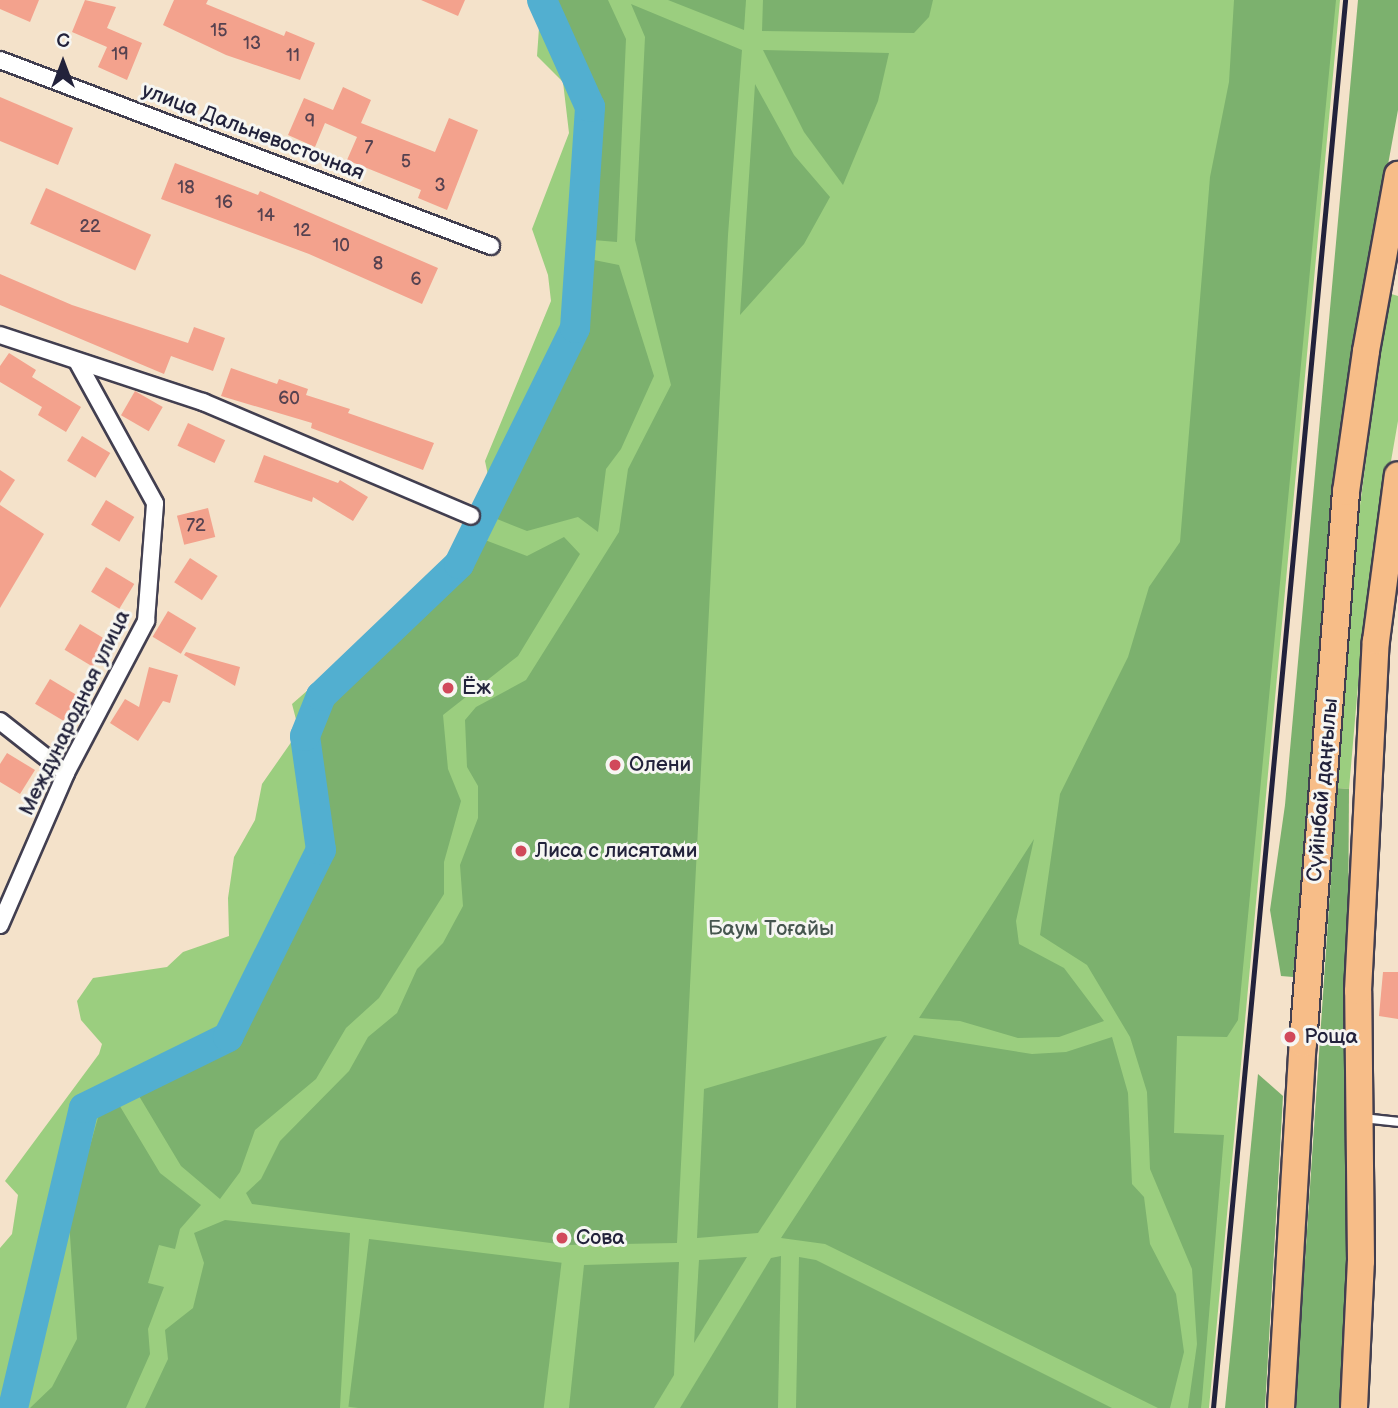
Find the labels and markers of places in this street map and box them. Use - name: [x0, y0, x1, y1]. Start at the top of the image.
- place label: Ёж: [462, 675, 491, 701]
- marker: Ёж: [440, 680, 456, 696]
- place label: Олени: [629, 752, 691, 778]
- marker: Олени: [607, 757, 623, 773]
- place label: Лиса с лисятами: [535, 838, 697, 864]
- marker: Лиса с лисятами: [513, 843, 529, 859]
- place label: Роща: [1304, 1024, 1358, 1050]
- marker: Роща: [1282, 1029, 1298, 1045]
- place label: Сова: [576, 1225, 625, 1251]
- marker: Сова: [554, 1230, 570, 1246]

